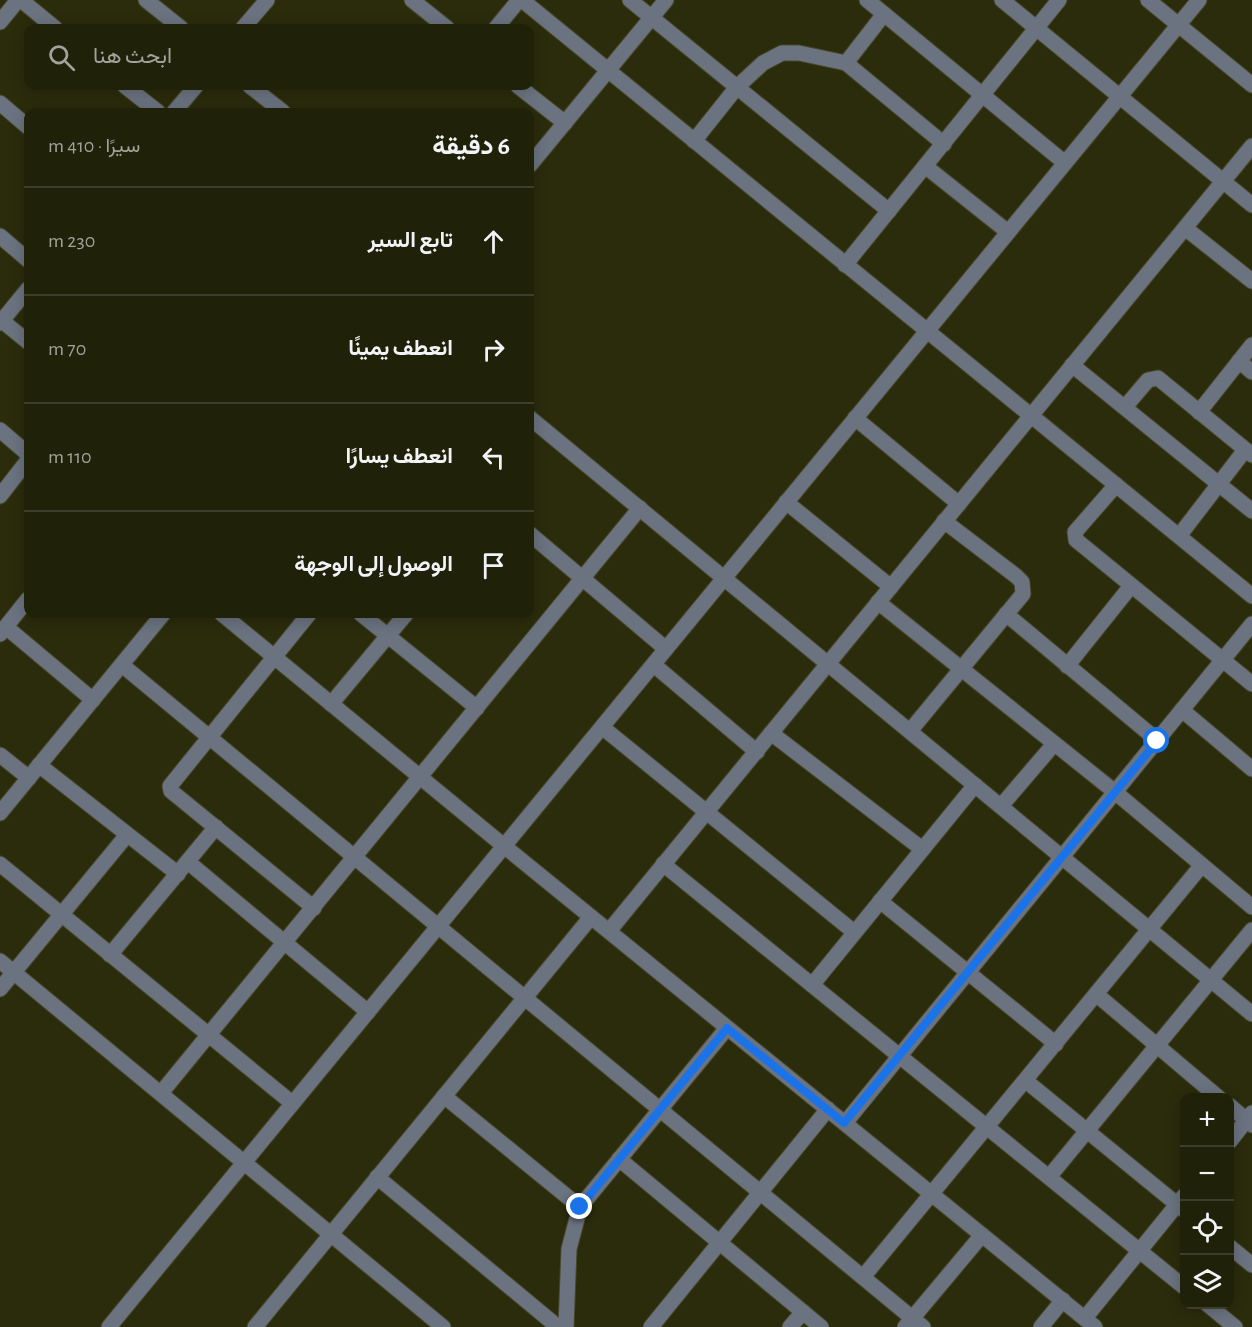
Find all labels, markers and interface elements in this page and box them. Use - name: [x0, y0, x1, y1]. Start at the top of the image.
- search box: [24, 24, 534, 90]
- icon: search: [45, 41, 78, 74]
- text: ابحث هنا: [93, 45, 172, 67]
- text: 6 دقيقة: [432, 133, 510, 159]
- text: سيرًا · 410 m: [48, 136, 140, 156]
- icon: ahead: [477, 225, 510, 258]
- text: تابع السير: [368, 229, 453, 251]
- text: 230 m: [48, 231, 95, 251]
- icon: right: [477, 333, 510, 366]
- text: انعطف يمينًا: [348, 337, 453, 359]
- text: 70 m: [48, 339, 86, 359]
- icon: left: [477, 441, 510, 474]
- text: انعطف يسارًا: [346, 445, 453, 467]
- text: 110 m: [48, 447, 92, 467]
- icon: arrive: [477, 549, 510, 582]
- text: الوصول إلى الوجهة: [294, 553, 453, 575]
- route start: [1143, 727, 1169, 753]
- map controls: [1180, 1093, 1234, 1309]
- button: +: [1180, 1093, 1234, 1147]
- button: −: [1180, 1147, 1234, 1201]
- route end: [566, 1193, 592, 1219]
- button: locate: [1180, 1201, 1234, 1255]
- button: layers: [1180, 1255, 1234, 1309]

